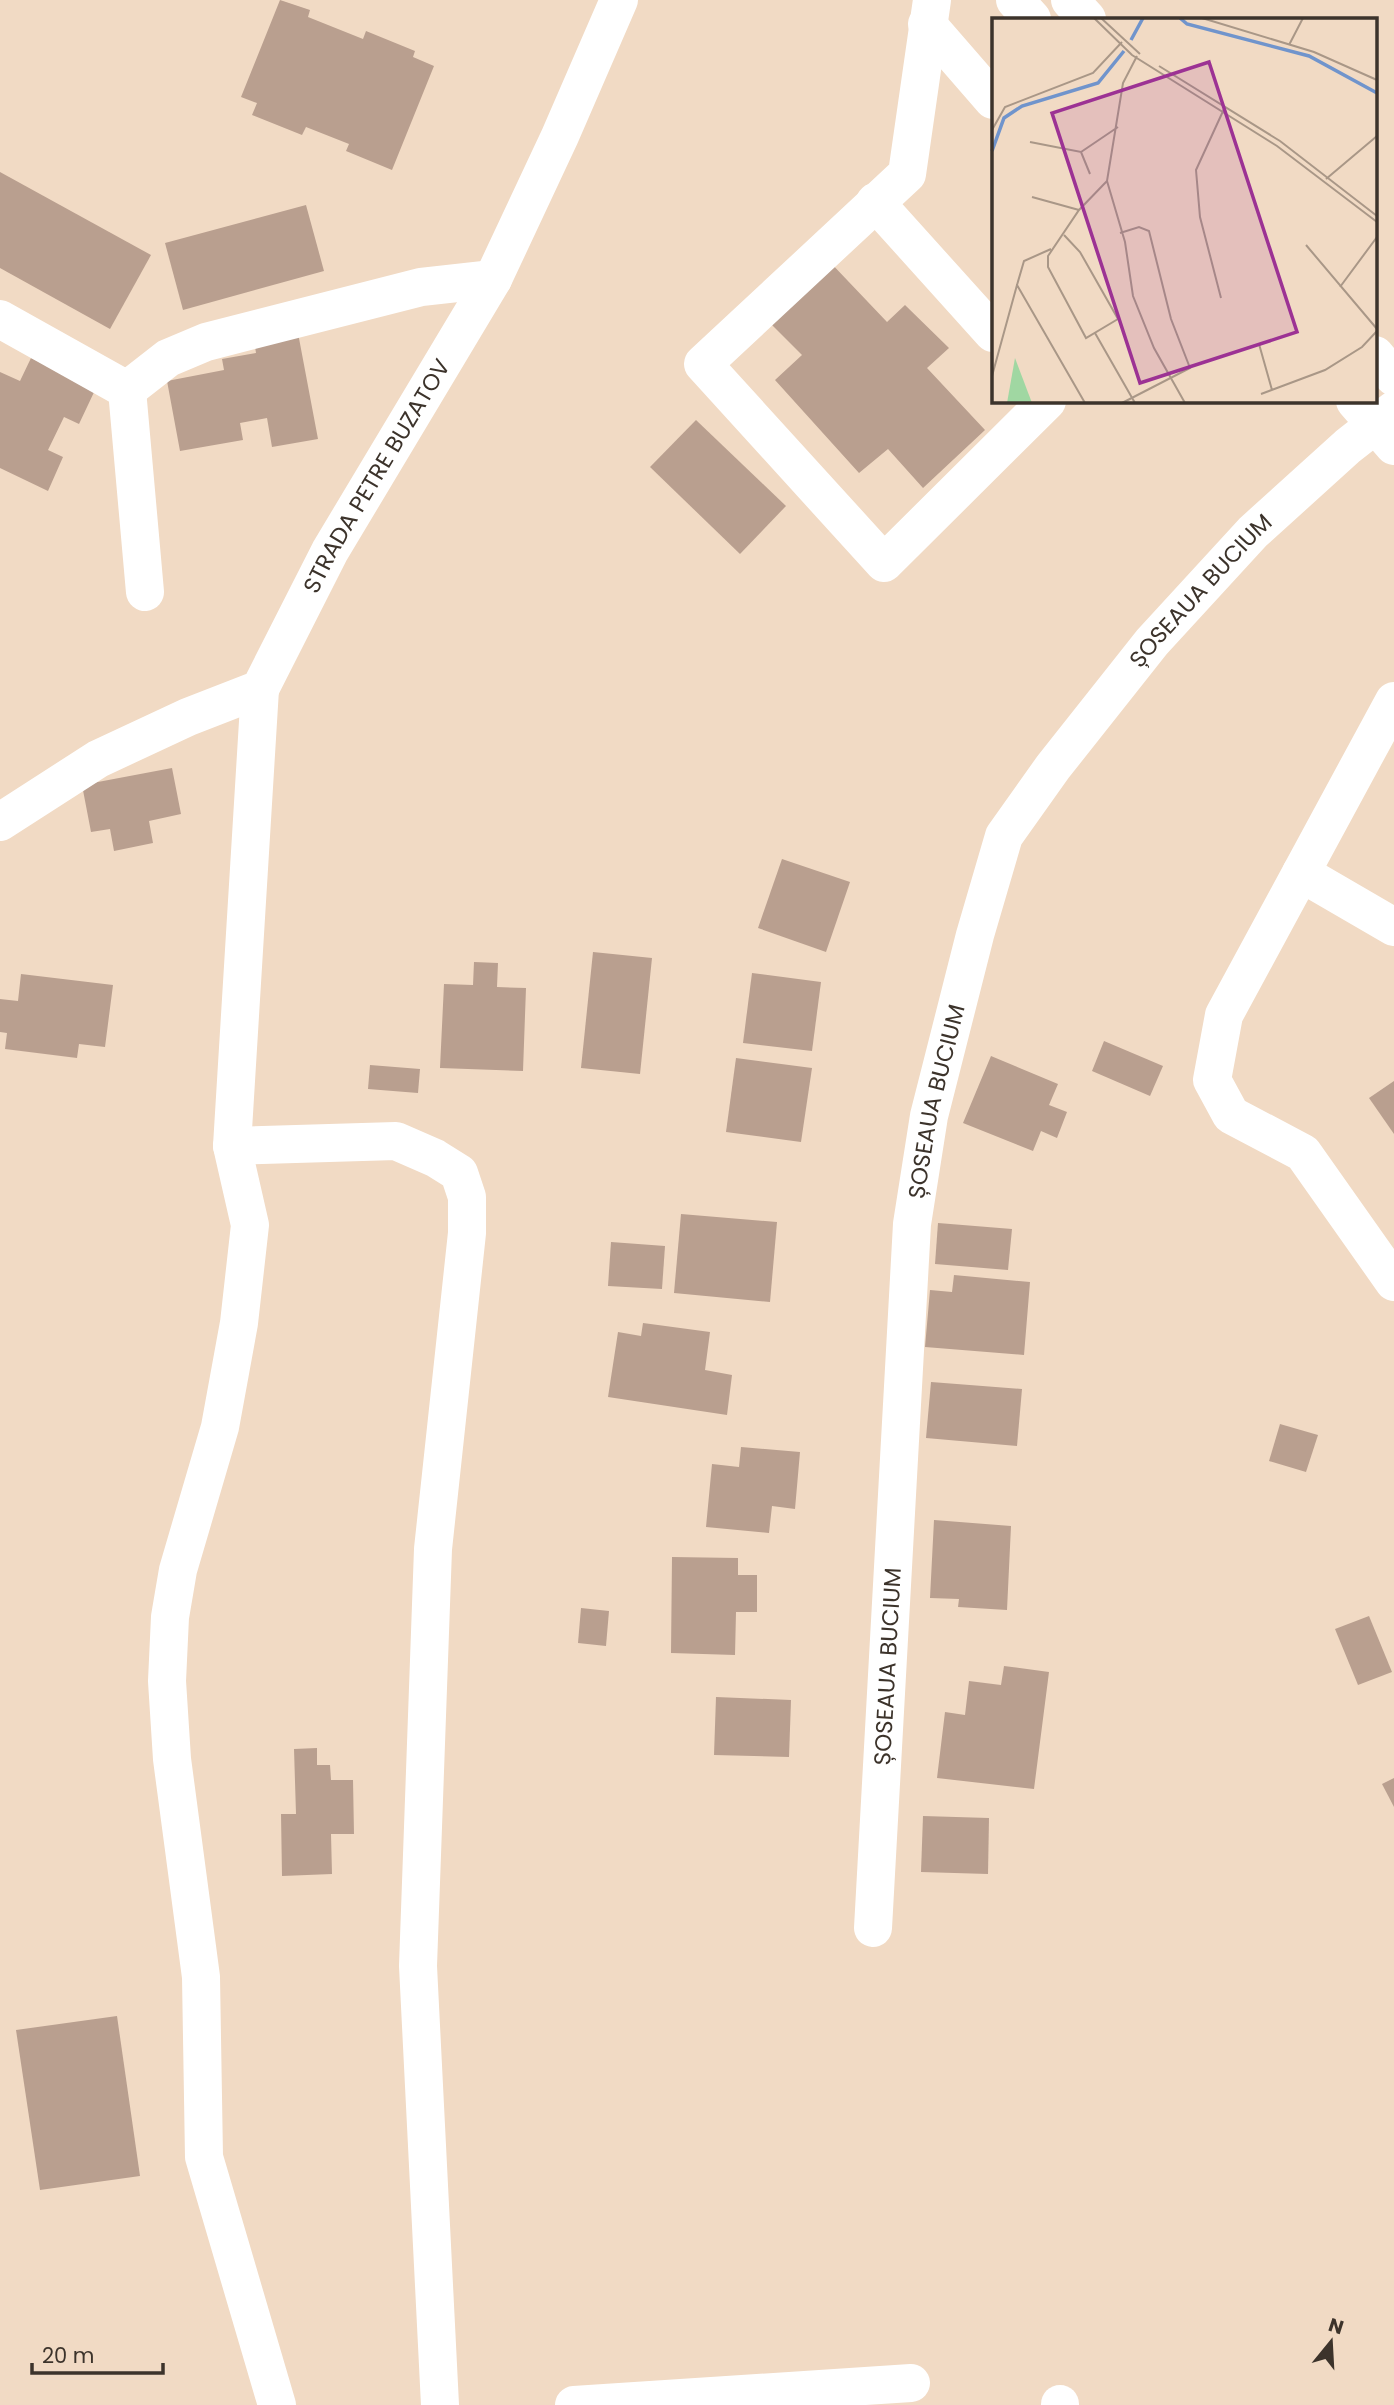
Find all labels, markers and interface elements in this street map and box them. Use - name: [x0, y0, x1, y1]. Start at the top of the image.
- inset map: [992, 18, 1376, 402]
- street label: STRADA PETRE BUZATOV: [295, 352, 458, 598]
- street label: ȘOSEAUA BUCIUM: [1122, 507, 1279, 674]
- street label: ȘOSEAUA BUCIUM: [900, 1001, 973, 1201]
- street label: ȘOSEAUA BUCIUM: [866, 1567, 909, 1766]
- north arrow: [1296, 2307, 1366, 2377]
- text: N: [1325, 2311, 1347, 2341]
- scale bar: [32, 2332, 163, 2376]
- text: 20 m: [42, 2341, 95, 2370]

